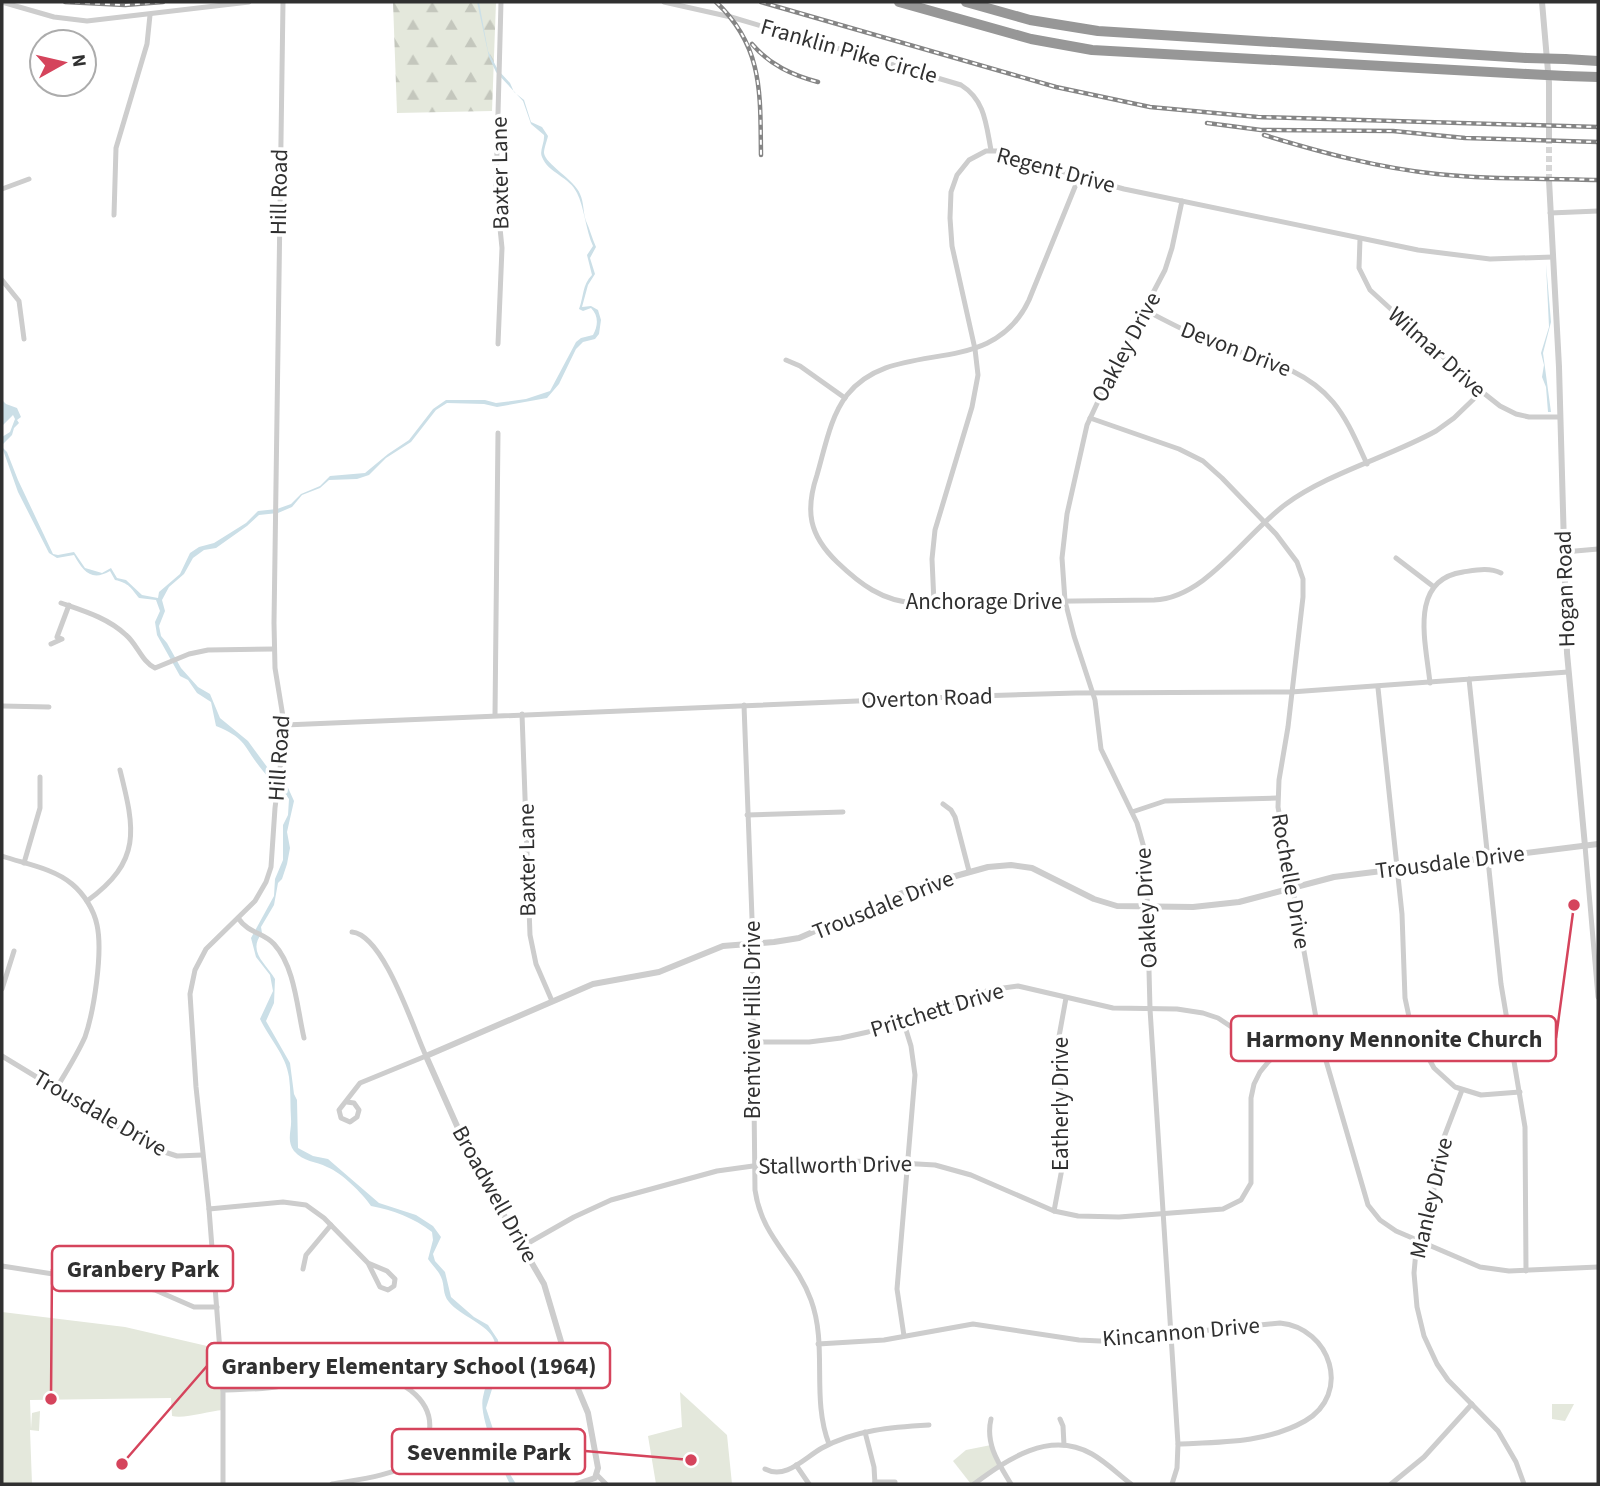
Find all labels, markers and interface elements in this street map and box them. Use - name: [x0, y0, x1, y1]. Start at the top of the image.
- street label: Franklin Pike Circle: [757, 10, 941, 92]
- north arrow: [28, 28, 98, 98]
- text: N: [64, 53, 93, 69]
- street label: Baxter Lane: [483, 116, 517, 230]
- street label: Regent Drive: [993, 138, 1119, 202]
- street label: Hill Road: [262, 149, 296, 235]
- street label: Oakley Drive: [1083, 286, 1169, 408]
- street label: Wilmar Drive: [1380, 299, 1494, 405]
- street label: Devon Drive: [1176, 313, 1296, 385]
- street label: Hogan Road: [1546, 530, 1584, 648]
- street label: Anchorage Drive: [906, 585, 1062, 618]
- street label: Overton Road: [861, 679, 993, 717]
- street label: Hill Road: [260, 714, 298, 802]
- street label: Baxter Lane: [510, 803, 544, 917]
- street label: Rochelle Drive: [1263, 811, 1319, 951]
- street label: Trousdale Drive: [1374, 836, 1526, 888]
- street label: Oakley Drive: [1126, 847, 1166, 969]
- street label: Trousdale Drive: [807, 862, 959, 948]
- street label: Brentview Hills Drive: [736, 921, 769, 1119]
- street label: Pritchett Drive: [866, 974, 1008, 1046]
- callout: Harmony Mennonite Church: [1231, 1016, 1556, 1061]
- text: Harmony Mennonite Church: [1246, 1022, 1542, 1057]
- street label: Eatherly Drive: [1044, 1037, 1077, 1171]
- street label: Trousdale Drive: [27, 1061, 173, 1165]
- street label: Broadwell Drive: [444, 1120, 546, 1268]
- street label: Manley Drive: [1401, 1134, 1461, 1262]
- street label: Stallworth Drive: [758, 1147, 912, 1183]
- callout: Granbery Park: [52, 1246, 233, 1291]
- text: Granbery Park: [67, 1252, 220, 1287]
- street label: Kincannon Drive: [1101, 1309, 1261, 1355]
- callout: Granbery Elementary School (1964): [207, 1343, 610, 1388]
- text: Granbery Elementary School (1964): [221, 1349, 597, 1384]
- callout: Sevenmile Park: [392, 1429, 585, 1474]
- text: Sevenmile Park: [407, 1435, 572, 1470]

